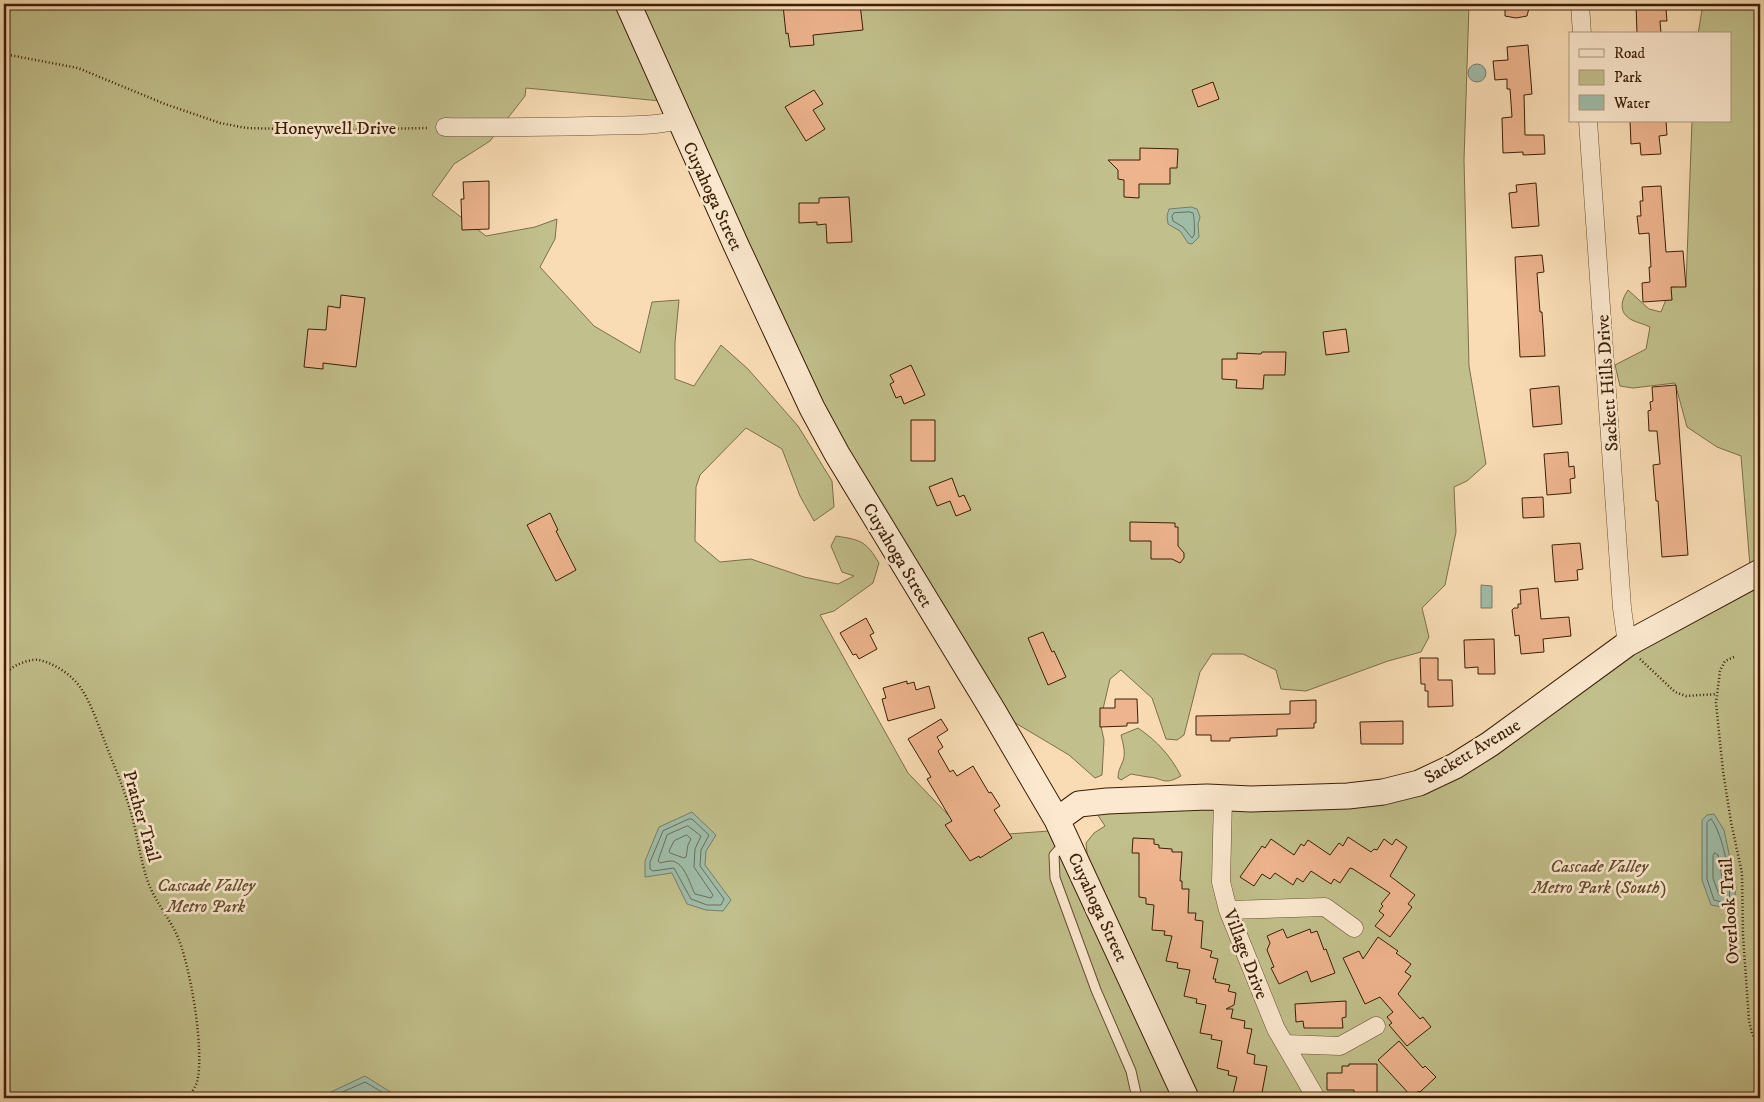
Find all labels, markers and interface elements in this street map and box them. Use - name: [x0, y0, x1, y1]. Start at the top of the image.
- legend: [1569, 32, 1732, 122]
- text: Road: [1614, 44, 1646, 63]
- text: Park: [1614, 68, 1643, 87]
- text: Water: [1613, 94, 1650, 113]
- street label: Honeywell Drive: [274, 118, 396, 140]
- street label: Cuyahoga Street: [677, 138, 747, 255]
- street label: Sackett Hills Drive: [1592, 314, 1624, 452]
- street label: Cuyahoga Street: [857, 499, 937, 612]
- street label: Sackett Avenue: [1420, 715, 1525, 789]
- street label: Prather Trail: [117, 768, 165, 865]
- street label: Cuyahoga Street: [1062, 849, 1132, 966]
- park label: Cascade Valley Metro Park (South): [1530, 856, 1666, 899]
- street label: Overlook Trail: [1715, 856, 1745, 965]
- park label: Cascade Valley Metro Park: [157, 875, 256, 918]
- street label: Village Drive: [1218, 905, 1272, 1002]

